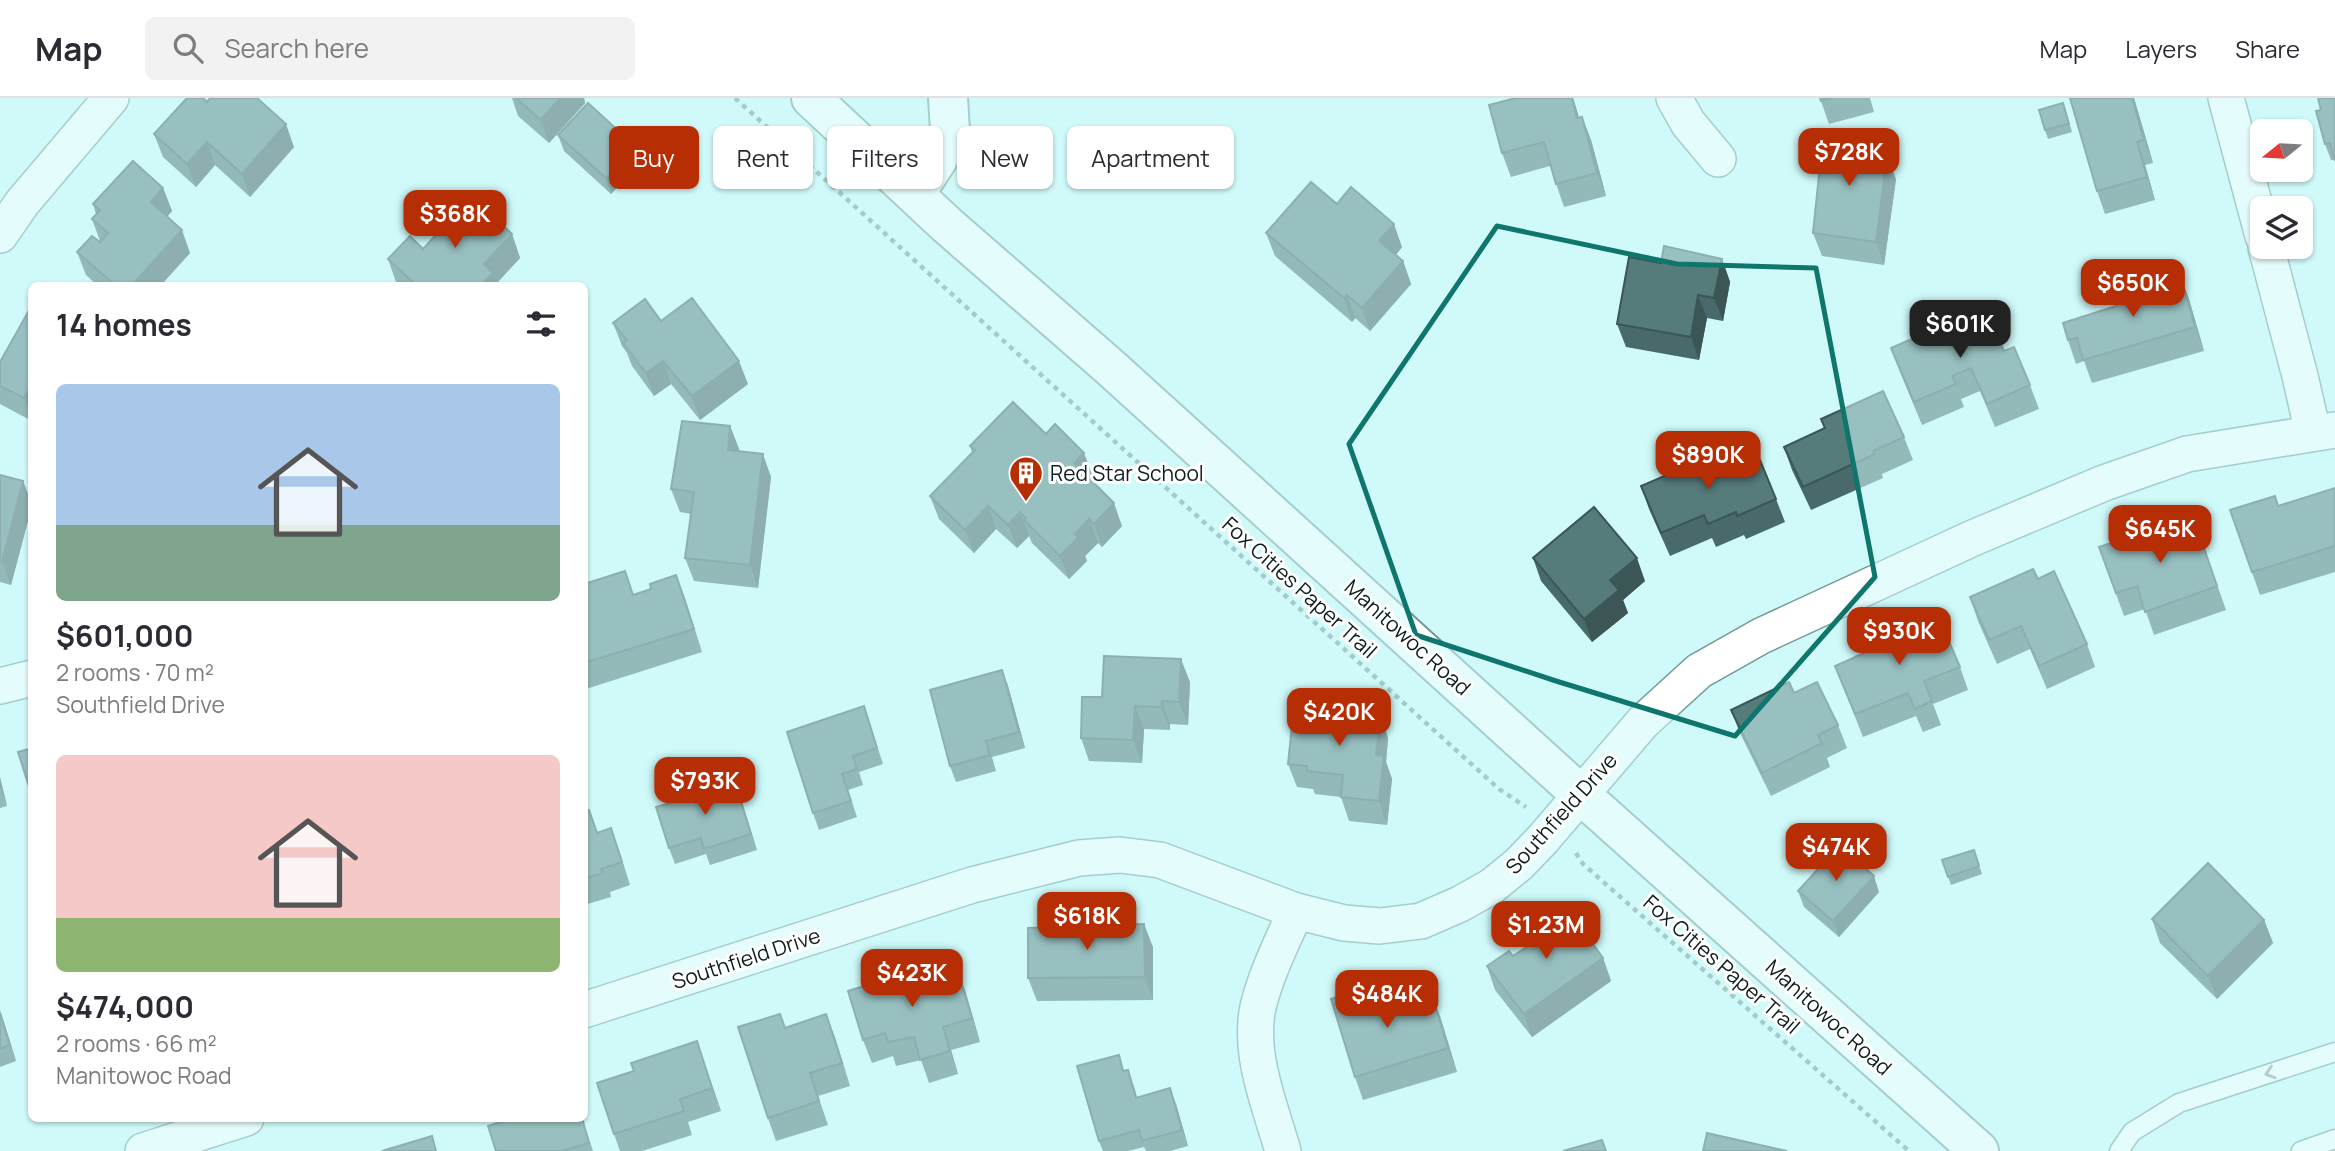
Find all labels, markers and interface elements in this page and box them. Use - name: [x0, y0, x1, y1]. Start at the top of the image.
- search box: [145, 17, 635, 80]
- text: Map: [35, 26, 103, 71]
- icon: search: [169, 29, 207, 67]
- text: Search here: [225, 30, 369, 66]
- text: Map: [2040, 32, 2087, 65]
- text: Layers: [2125, 32, 2197, 65]
- text: Share: [2235, 32, 2300, 65]
- north arrow: [2250, 119, 2314, 182]
- map controls: [2250, 119, 2313, 259]
- chip: Buy: [609, 126, 699, 189]
- chip: Rent: [713, 126, 813, 189]
- chip: Filters: [827, 126, 943, 189]
- chip: New: [957, 126, 1053, 189]
- chip: Apartment: [1067, 126, 1234, 189]
- pin: $728K: [1800, 129, 1898, 188]
- text: $728K: [1814, 135, 1884, 167]
- pin: $368K: [406, 190, 504, 250]
- button: layers: [2250, 196, 2313, 259]
- text: $368K: [419, 197, 491, 229]
- pin: $650K: [2084, 260, 2182, 319]
- text: $650K: [2097, 266, 2169, 298]
- pin: $601K: [1911, 300, 2009, 360]
- text: 14 homes: [56, 304, 192, 345]
- icon: filters: [522, 305, 560, 343]
- text: $601K: [1926, 307, 1994, 339]
- icon: home: [245, 429, 371, 555]
- pin: $890K: [1659, 432, 1757, 491]
- text: $890K: [1672, 438, 1744, 470]
- building icon: Red Star School: [1007, 454, 1045, 503]
- place label: Red Star School: [1050, 459, 1204, 487]
- pin: $645K: [2111, 505, 2209, 565]
- street label: Fox Cities Paper Trail: [1217, 510, 1383, 664]
- text: $645K: [2124, 512, 2196, 544]
- street label: Manitowoc Road: [1339, 573, 1477, 701]
- pin: $930K: [1850, 608, 1948, 667]
- text: $930K: [1863, 614, 1935, 646]
- text: $601,000: [56, 615, 194, 656]
- text: 2 rooms · 70 m²: [56, 656, 214, 688]
- text: Southfield Drive: [56, 688, 225, 720]
- pin: $420K: [1290, 688, 1388, 748]
- text: $420K: [1303, 695, 1375, 727]
- street label: Southfield Drive: [1499, 746, 1623, 880]
- pin: $793K: [656, 758, 754, 817]
- text: $793K: [670, 764, 740, 796]
- icon: home: [245, 800, 371, 926]
- pin: $474K: [1787, 824, 1885, 883]
- text: $474K: [1802, 830, 1870, 862]
- street label: Fox Cities Paper Trail: [1638, 888, 1806, 1040]
- pin: $618K: [1038, 892, 1136, 952]
- text: $618K: [1053, 899, 1121, 931]
- pin: $1.23M: [1489, 902, 1603, 961]
- text: $1.23M: [1507, 908, 1585, 940]
- street label: Southfield Drive: [668, 921, 824, 995]
- pin: $423K: [863, 950, 961, 1009]
- street label: Manitowoc Road: [1760, 953, 1898, 1081]
- text: $423K: [877, 956, 947, 988]
- pin: $484K: [1338, 970, 1436, 1030]
- text: $484K: [1351, 977, 1423, 1009]
- text: $474,000: [56, 986, 194, 1027]
- text: 2 rooms · 66 m²: [56, 1027, 217, 1059]
- text: Manitowoc Road: [56, 1059, 232, 1091]
- one-way arrow: [2264, 1065, 2277, 1079]

